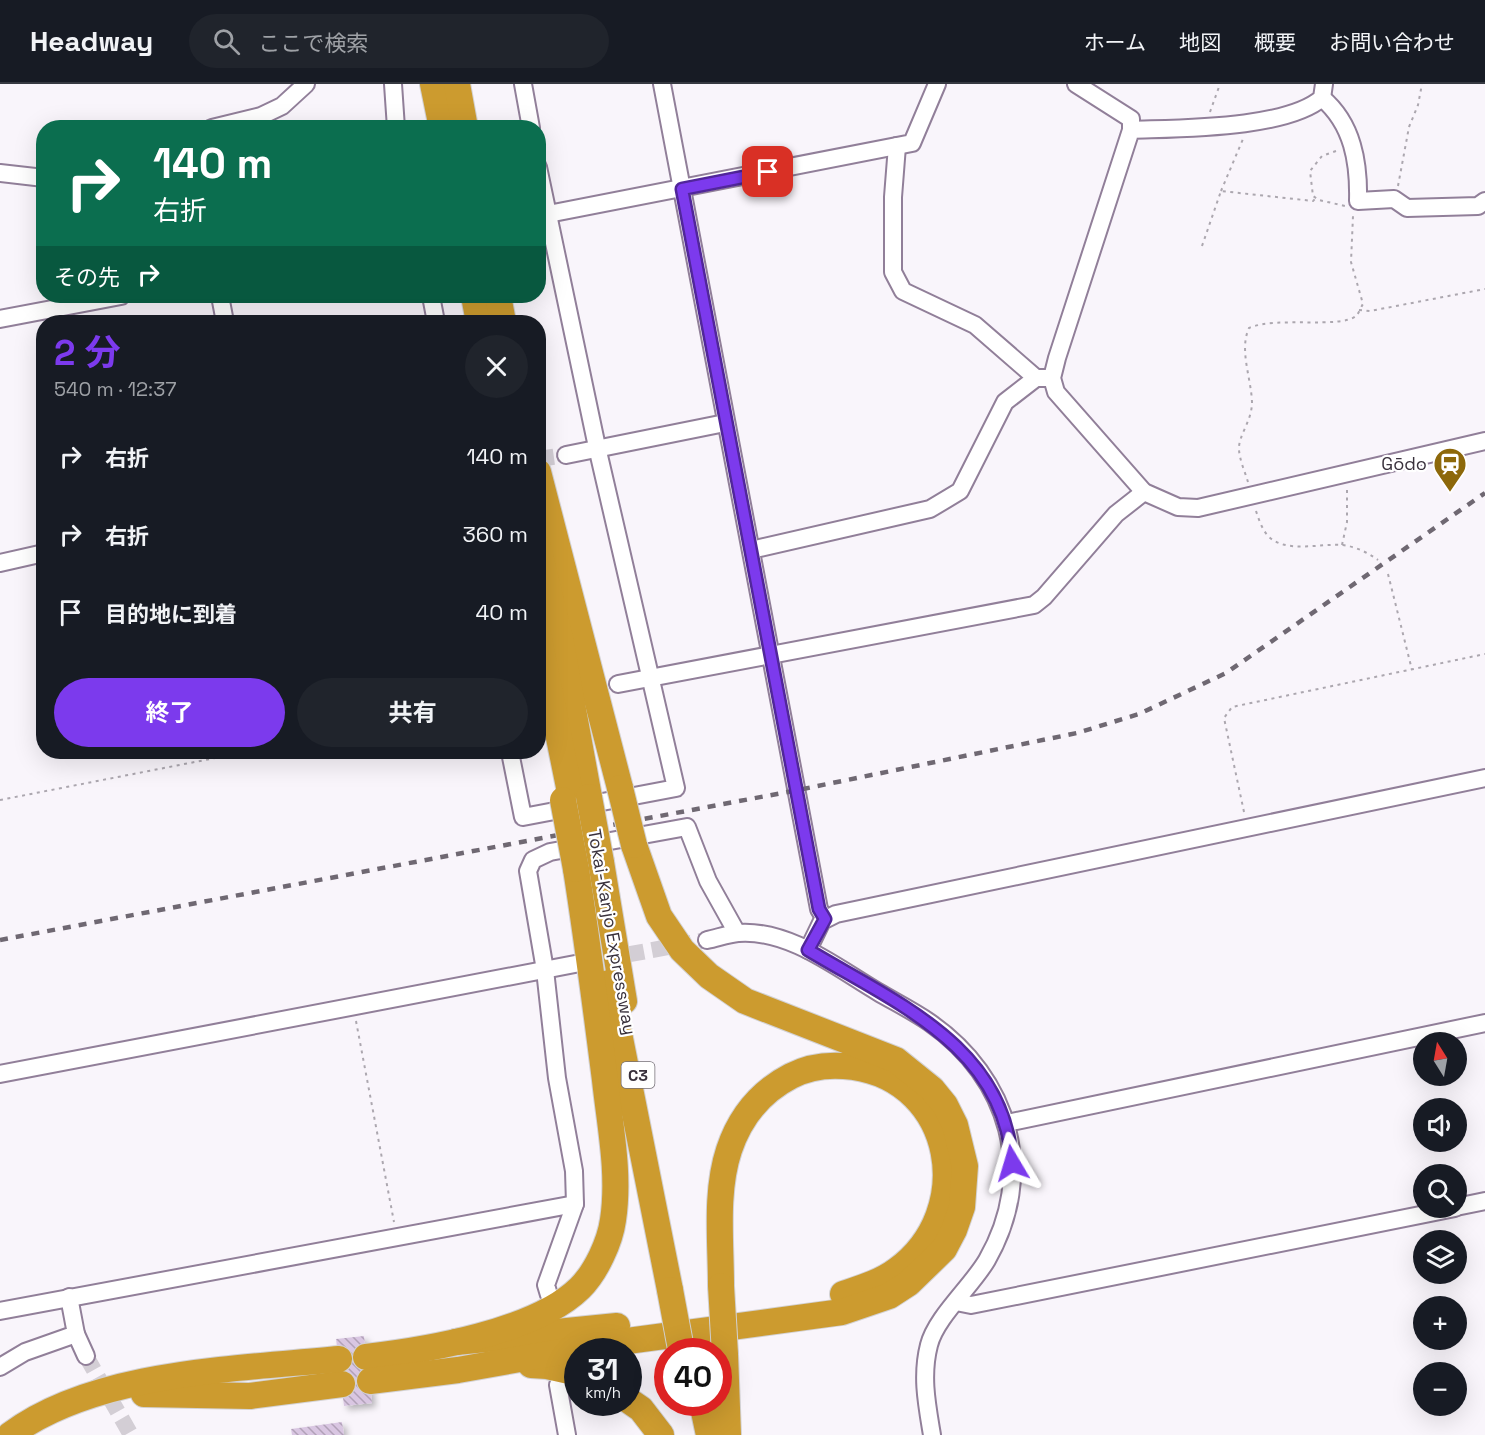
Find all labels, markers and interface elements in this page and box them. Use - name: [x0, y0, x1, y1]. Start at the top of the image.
- search box: [189, 14, 609, 68]
- text: Headway: [30, 23, 153, 59]
- icon: search: [210, 25, 243, 58]
- text: ここで検索: [258, 29, 368, 57]
- text: ホーム: [1084, 29, 1146, 56]
- text: 地図: [1179, 29, 1221, 56]
- text: 概要: [1254, 29, 1296, 56]
- text: お問い合わせ: [1329, 29, 1455, 56]
- text: 140 m: [153, 137, 272, 190]
- icon: right: [54, 144, 132, 222]
- pin: [742, 146, 793, 197]
- icon: arrive: [751, 155, 784, 188]
- text: 右折: [153, 193, 207, 228]
- icon: right: [132, 258, 165, 291]
- text: その先: [54, 263, 120, 291]
- text: 2 分: [54, 330, 121, 376]
- button: close: [465, 335, 528, 398]
- text: 540 m · 12:37: [54, 376, 177, 402]
- icon: right: [54, 440, 87, 473]
- text: 140 m: [466, 442, 528, 470]
- text: 右折: [105, 444, 149, 472]
- station icon: Gōdo: [1432, 446, 1468, 493]
- place label: Gōdo: [1381, 452, 1427, 475]
- icon: right: [54, 518, 87, 551]
- text: 360 m: [463, 520, 528, 548]
- text: 右折: [105, 522, 149, 550]
- icon: arrive: [54, 596, 87, 629]
- text: 40 m: [476, 598, 528, 626]
- text: 目的地に到着: [105, 600, 237, 628]
- button: 終了: [54, 678, 285, 747]
- button: 共有: [297, 678, 528, 747]
- street label: Tokai-Kanjo Expressway: [583, 827, 642, 1037]
- north arrow: [1413, 1032, 1467, 1086]
- map controls: [1413, 1032, 1467, 1416]
- road number: C3: [622, 1062, 654, 1088]
- button: sound: [1413, 1098, 1467, 1152]
- position arrow: [980, 1131, 1044, 1195]
- button: search: [1413, 1164, 1467, 1218]
- button: layers: [1413, 1230, 1467, 1284]
- button: +: [1413, 1296, 1467, 1350]
- speed limit sign: 40: [654, 1338, 732, 1416]
- text: 31: [587, 1350, 619, 1389]
- button: −: [1413, 1362, 1467, 1416]
- text: km/h: [585, 1383, 621, 1402]

